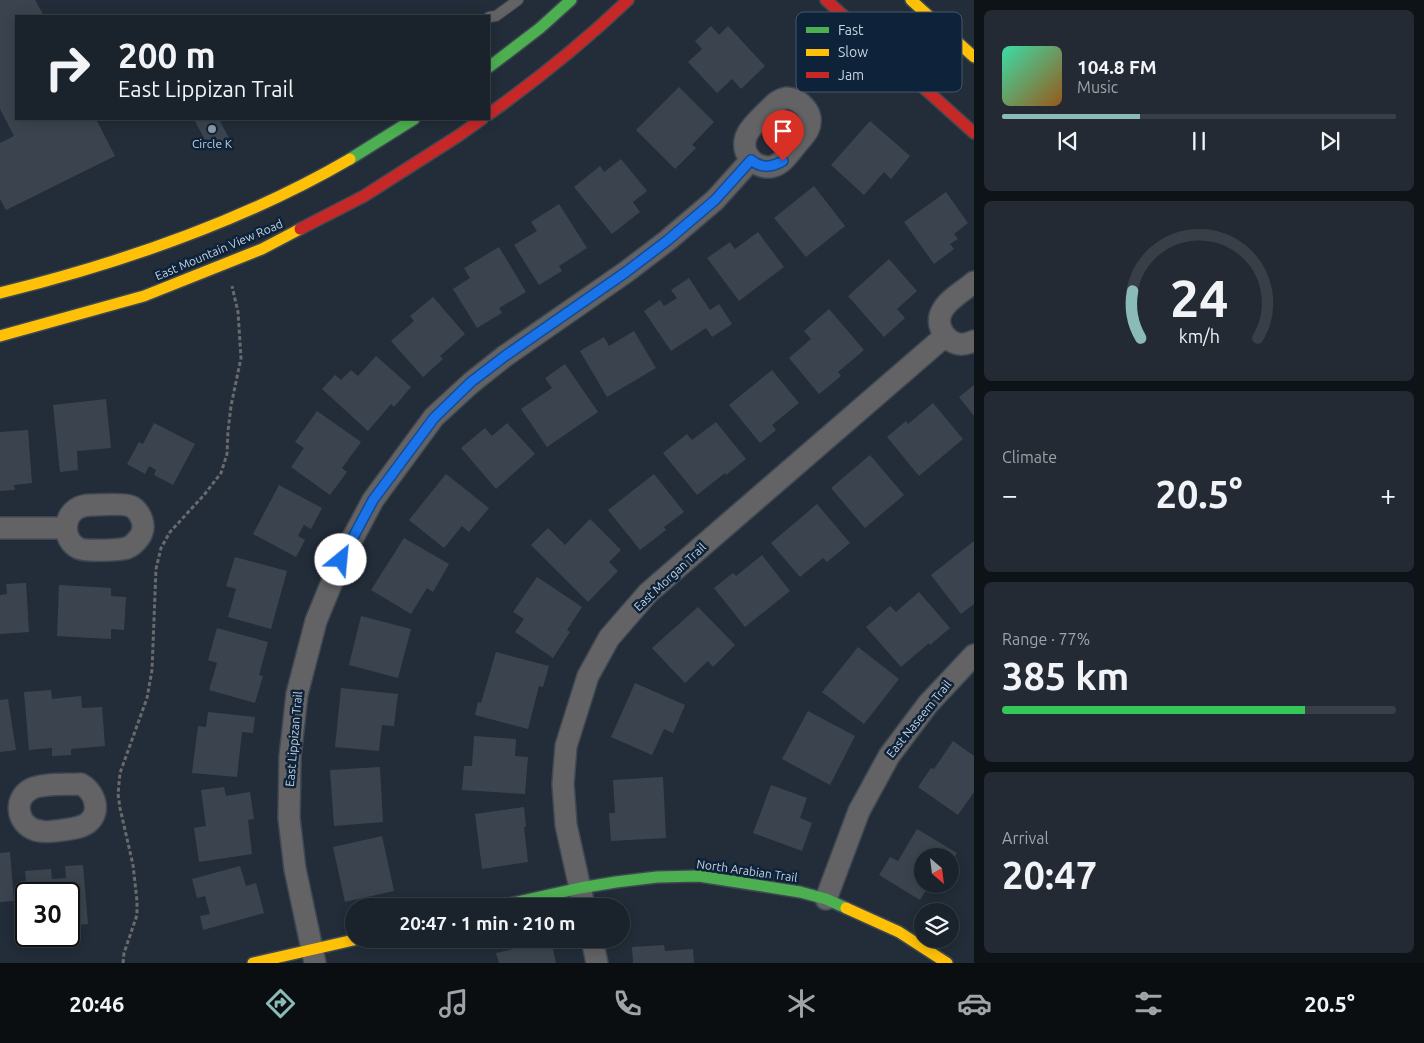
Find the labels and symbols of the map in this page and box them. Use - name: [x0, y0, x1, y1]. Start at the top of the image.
- legend: [796, 12, 962, 92]
- text: Fast: [838, 22, 864, 38]
- text: Slow: [838, 44, 868, 60]
- text: Jam: [838, 67, 864, 83]
- pin: [762, 110, 804, 161]
- marker: Circle K: [206, 123, 218, 135]
- place label: Circle K: [192, 137, 233, 150]
- street label: East Mountain View Road: [153, 217, 285, 282]
- position arrow: [314, 533, 366, 585]
- street label: East Morgan Trail: [631, 540, 708, 613]
- street label: East Naseem Trail: [884, 678, 954, 760]
- street label: East Lippizan Trail: [283, 691, 304, 787]
- north arrow: [914, 848, 959, 892]
- street label: North Arabian Trail: [696, 857, 798, 884]
- speed limit sign: 30: [15, 882, 80, 947]

